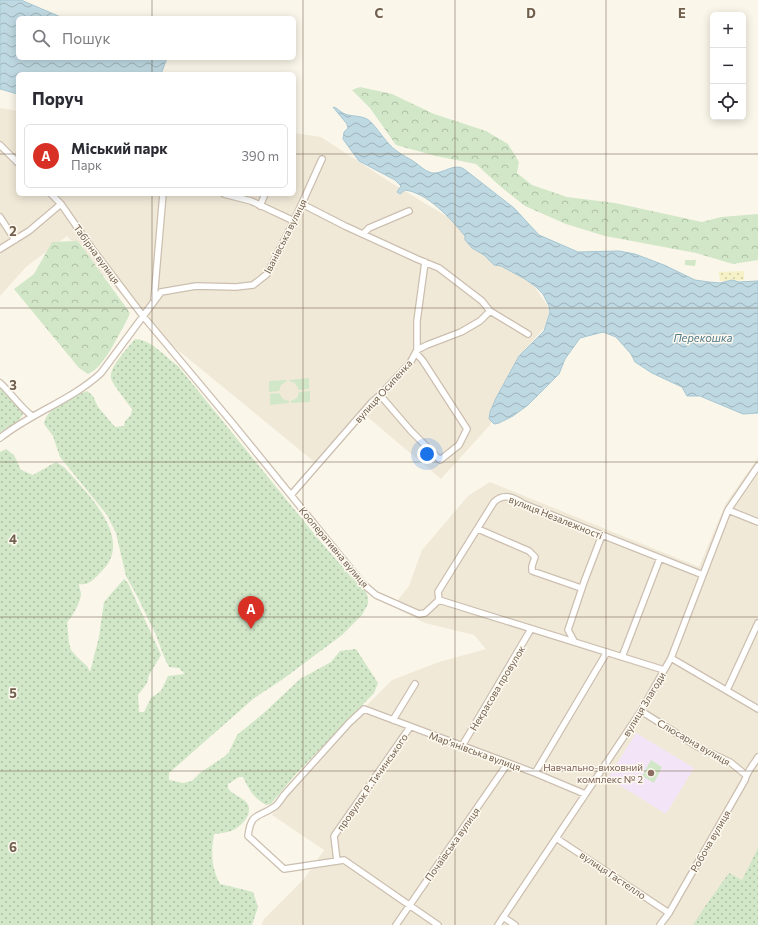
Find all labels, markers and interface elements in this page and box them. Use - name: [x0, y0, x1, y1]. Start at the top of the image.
- text: C: [375, 5, 384, 21]
- text: D: [526, 5, 536, 21]
- text: E: [678, 5, 686, 21]
- map controls: [710, 12, 746, 120]
- button: +: [710, 12, 746, 48]
- search box: [16, 16, 296, 60]
- icon: search: [30, 27, 52, 49]
- text: Пошук: [62, 29, 110, 47]
- button: −: [710, 48, 746, 84]
- button: locate: [710, 84, 746, 120]
- text: Поруч: [32, 88, 83, 109]
- text: Міський парк: [71, 139, 168, 157]
- text: A: [41, 148, 51, 164]
- text: 390 m: [241, 148, 279, 164]
- text: Парк: [71, 157, 102, 173]
- street label: Іванівська вулиця: [261, 197, 309, 275]
- street label: Табірна вулиця: [71, 222, 123, 286]
- text: 2: [9, 223, 17, 239]
- water label: Перекошка: [673, 331, 733, 344]
- street label: вулиця Осипенка: [352, 357, 414, 425]
- text: 3: [9, 377, 17, 393]
- your location: [417, 444, 437, 464]
- street label: вулиця Незалежності: [507, 493, 605, 541]
- street label: Кооперативна вулиця: [297, 504, 371, 590]
- text: 4: [9, 531, 17, 547]
- pin: A: [238, 596, 264, 629]
- street label: Некрасова провулок: [467, 643, 528, 733]
- street label: вулиця Злагоди: [620, 670, 668, 738]
- text: 5: [9, 685, 17, 701]
- street label: Слюсарна вулиця: [655, 716, 733, 768]
- street label: Мар’янівська вулиця: [428, 729, 522, 773]
- street label: провулок Р. Тичинського: [334, 731, 410, 833]
- place label: Навчально-виховний комплекс № 2: [543, 761, 643, 785]
- marker: Навчально-виховний комплекс № 2: [646, 768, 656, 778]
- street label: Почаївська вулиця: [422, 805, 482, 883]
- street label: Робоча вулиця: [687, 808, 733, 874]
- text: 6: [9, 839, 17, 855]
- street label: вулиця Гастелло: [578, 849, 648, 902]

